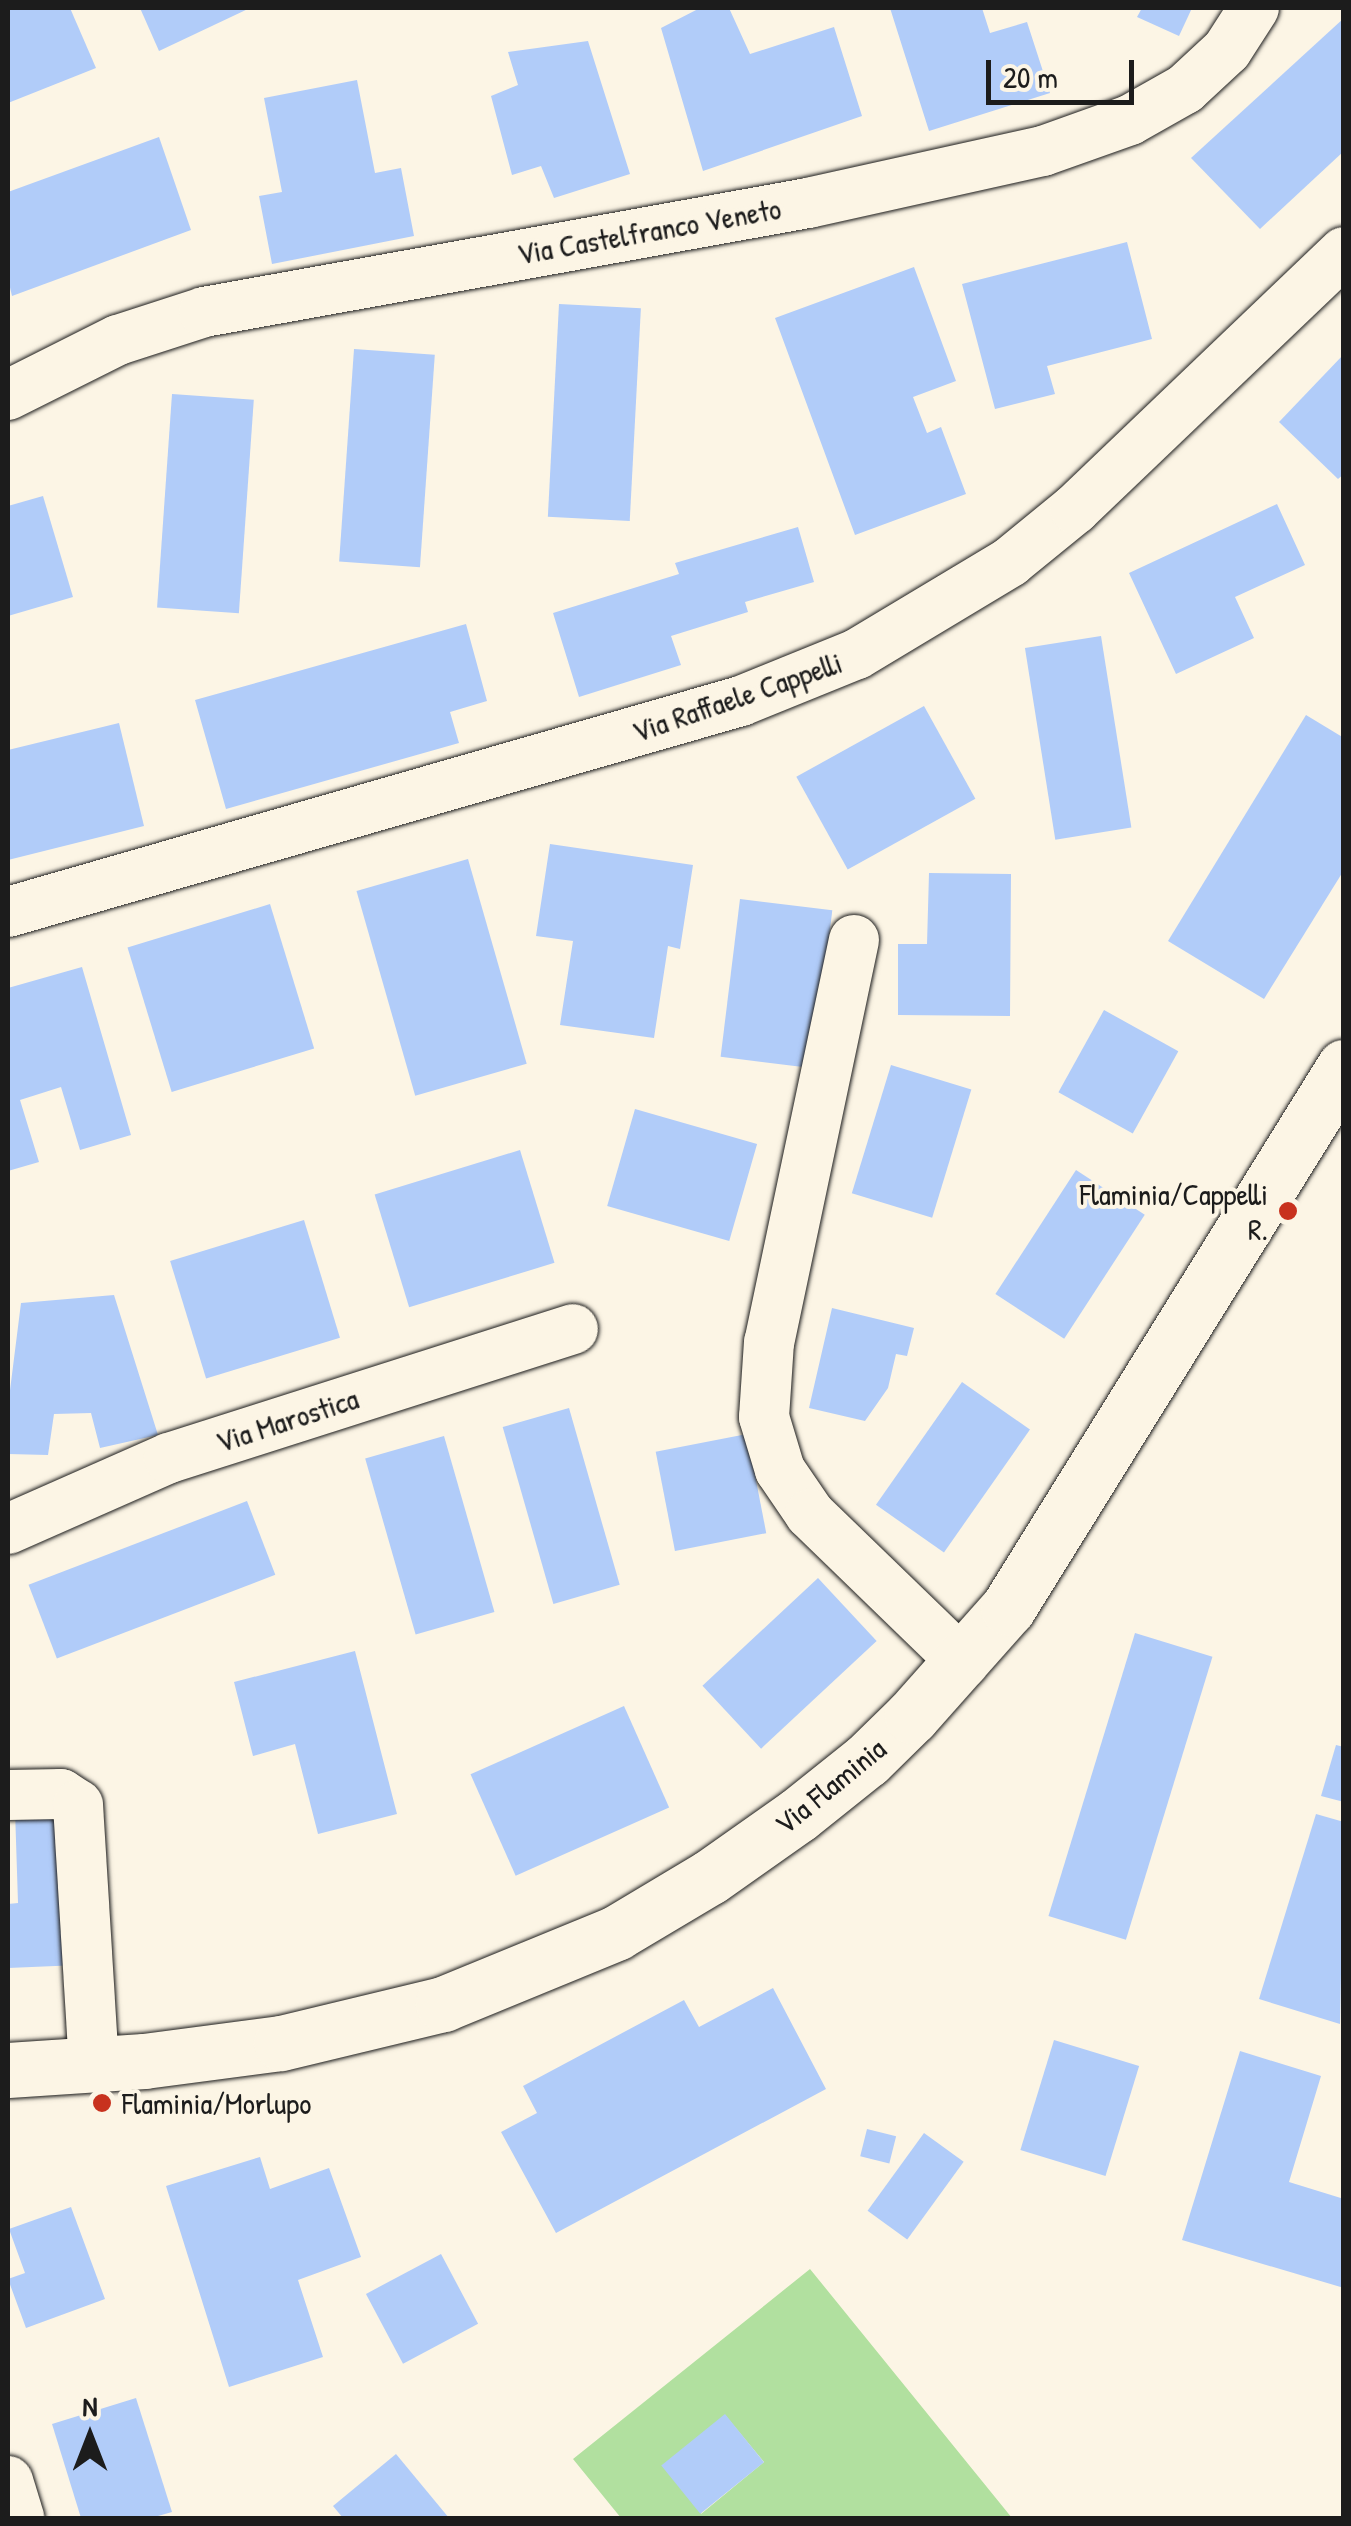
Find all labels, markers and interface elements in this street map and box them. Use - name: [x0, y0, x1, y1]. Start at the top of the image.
- scale bar: [991, 40, 1138, 102]
- text: 20 m: [1003, 57, 1058, 97]
- street label: Via Castelfranco Veneto: [514, 190, 784, 272]
- street label: Via Raffaele Cappelli: [627, 644, 847, 750]
- place label: Flaminia/Cappelli R.: [1080, 1176, 1268, 1246]
- marker: Flaminia/Cappelli R.: [1277, 1200, 1299, 1222]
- street label: Via Marostica: [211, 1380, 363, 1460]
- street label: Via Flaminia: [767, 1730, 893, 1842]
- place label: Flaminia/Morlupo: [122, 2085, 311, 2121]
- marker: Flaminia/Morlupo: [91, 2092, 113, 2114]
- north arrow: [40, 2386, 140, 2486]
- text: N: [83, 2387, 97, 2425]

